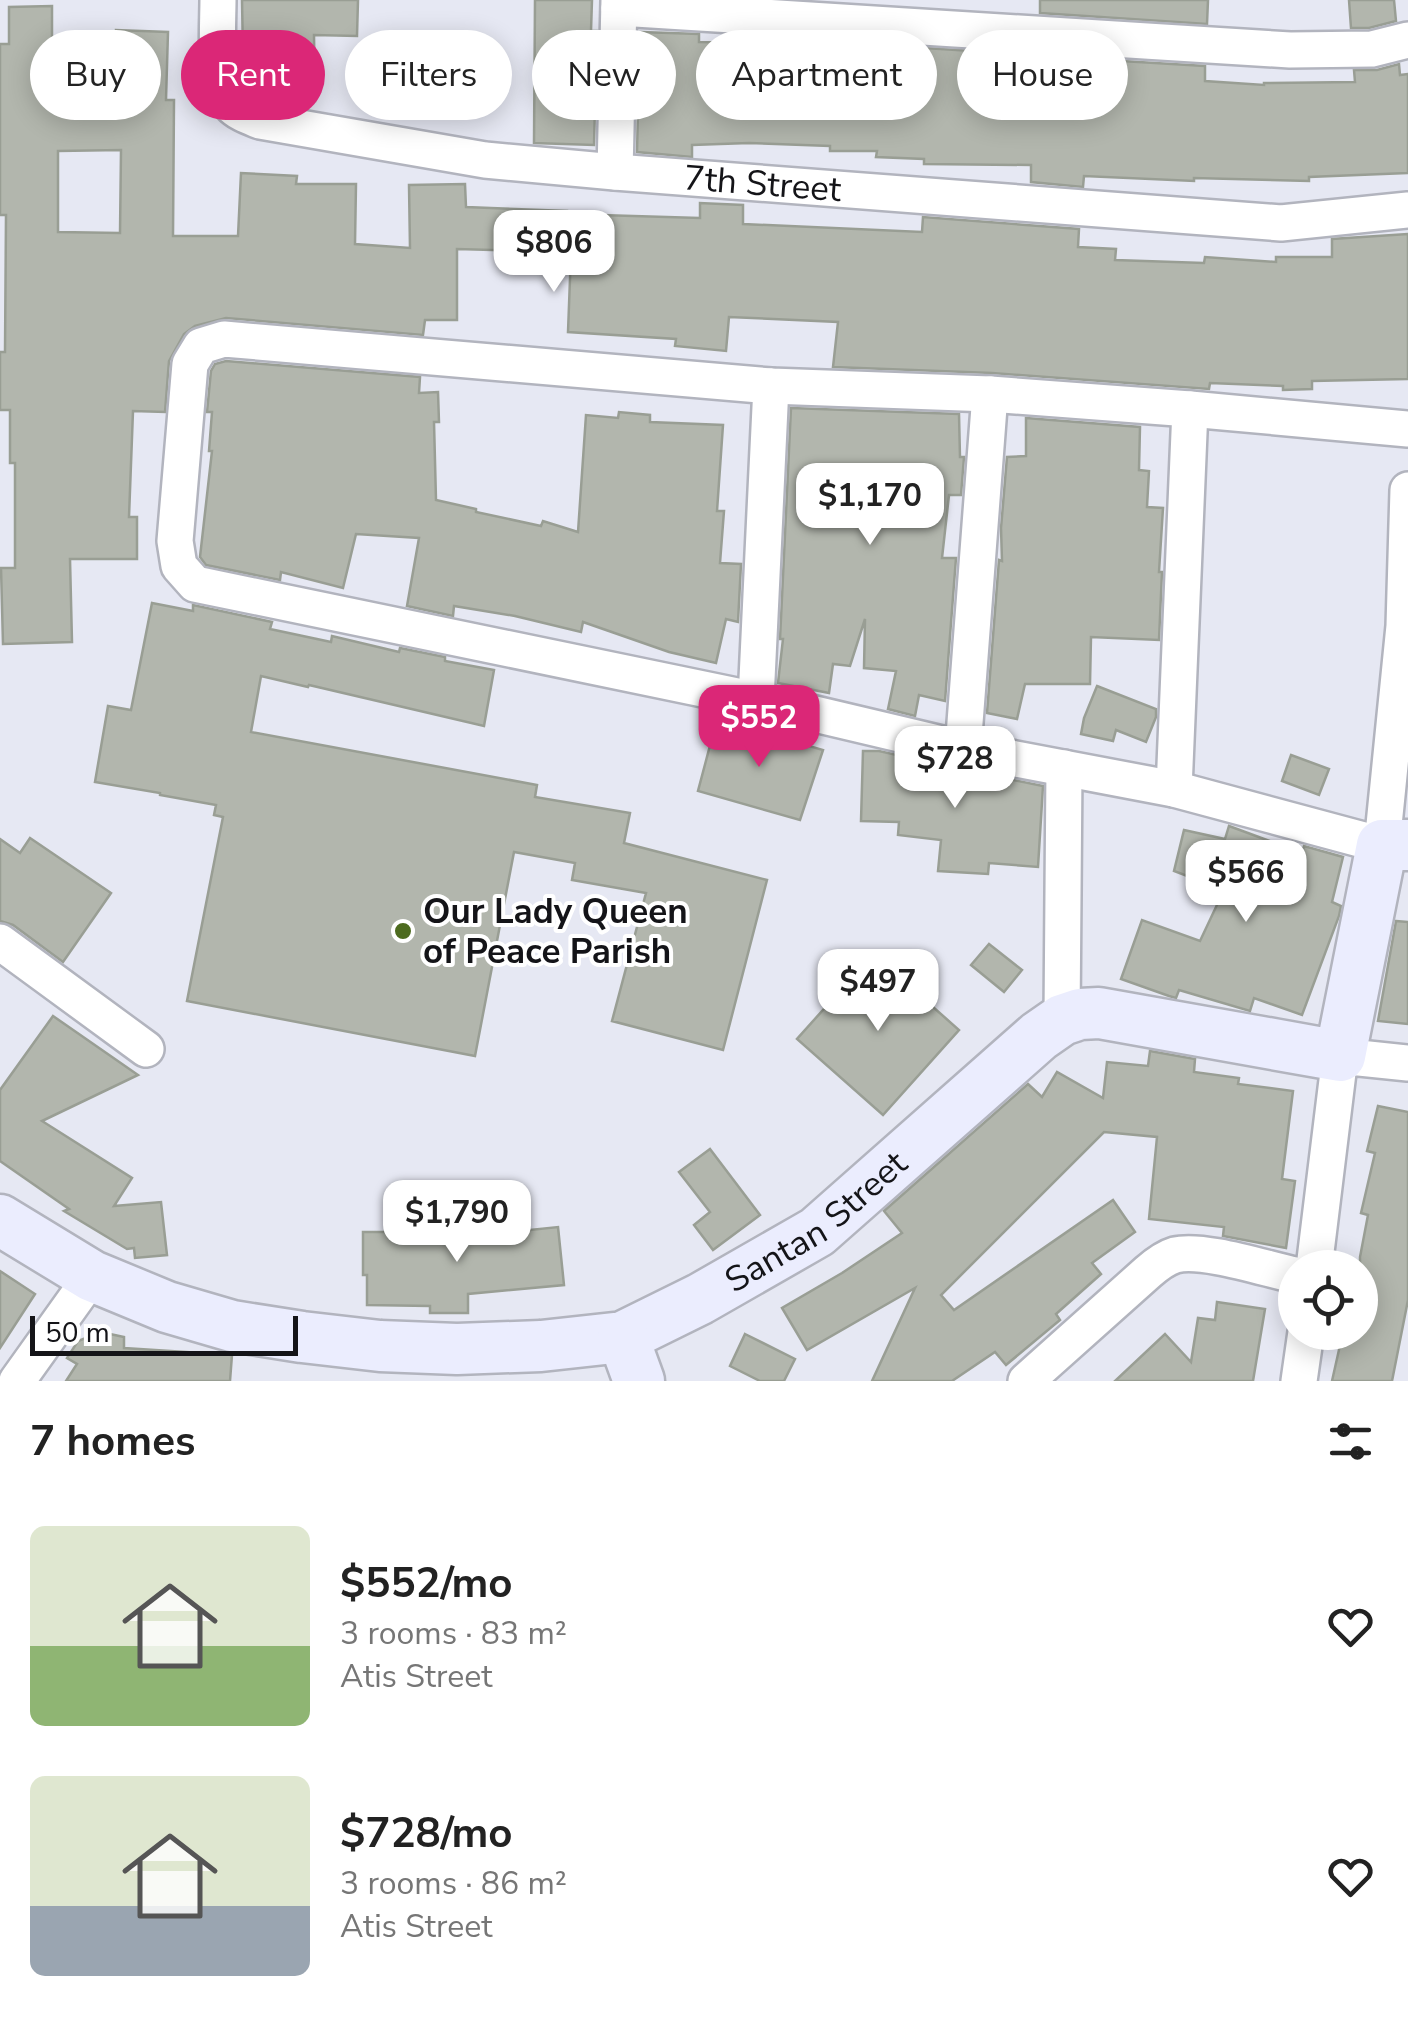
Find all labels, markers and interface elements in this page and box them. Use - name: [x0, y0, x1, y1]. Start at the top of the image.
- chip: Buy: [30, 30, 161, 120]
- chip: Rent: [181, 30, 325, 120]
- chip: Filters: [345, 30, 512, 120]
- chip: New: [532, 30, 676, 120]
- chip: Apartment: [696, 30, 937, 120]
- chip: House: [957, 30, 1128, 120]
- street label: 7th Street: [682, 154, 844, 213]
- pin: $806: [495, 210, 613, 295]
- text: $806: [516, 221, 592, 264]
- pin: $1,170: [789, 463, 951, 548]
- text: $1,170: [818, 474, 922, 517]
- pin: $552: [700, 685, 818, 770]
- text: $552: [721, 696, 797, 739]
- pin: $728: [896, 726, 1014, 811]
- text: $728: [917, 737, 993, 780]
- pin: $566: [1187, 840, 1305, 925]
- text: $566: [1208, 851, 1284, 894]
- place label: Our Lady Queen of Peace Parish: [423, 888, 688, 975]
- marker: Our Lady Queen of Peace Parish: [392, 920, 414, 942]
- pin: $497: [819, 949, 937, 1034]
- text: $497: [840, 960, 916, 1003]
- street label: Santan Street: [716, 1140, 918, 1304]
- pin: $1,790: [376, 1180, 538, 1265]
- text: $1,790: [405, 1191, 509, 1234]
- map controls: [1278, 1250, 1378, 1350]
- button: locate: [1278, 1250, 1378, 1350]
- scale bar: [30, 1311, 298, 1356]
- text: 50 m: [45, 1314, 110, 1352]
- text: 7 homes: [30, 1413, 195, 1470]
- icon: filters: [1323, 1414, 1378, 1469]
- text: $552/mo: [340, 1555, 512, 1612]
- icon: home: [110, 1566, 230, 1686]
- icon: heart: [1323, 1599, 1378, 1654]
- text: 3 rooms · 83 m²: [340, 1612, 567, 1655]
- text: Atis Street: [340, 1655, 492, 1698]
- text: $728/mo: [340, 1805, 512, 1862]
- icon: home: [110, 1816, 230, 1936]
- icon: heart: [1323, 1849, 1378, 1904]
- text: 3 rooms · 86 m²: [340, 1862, 567, 1905]
- text: Atis Street: [340, 1905, 492, 1948]

